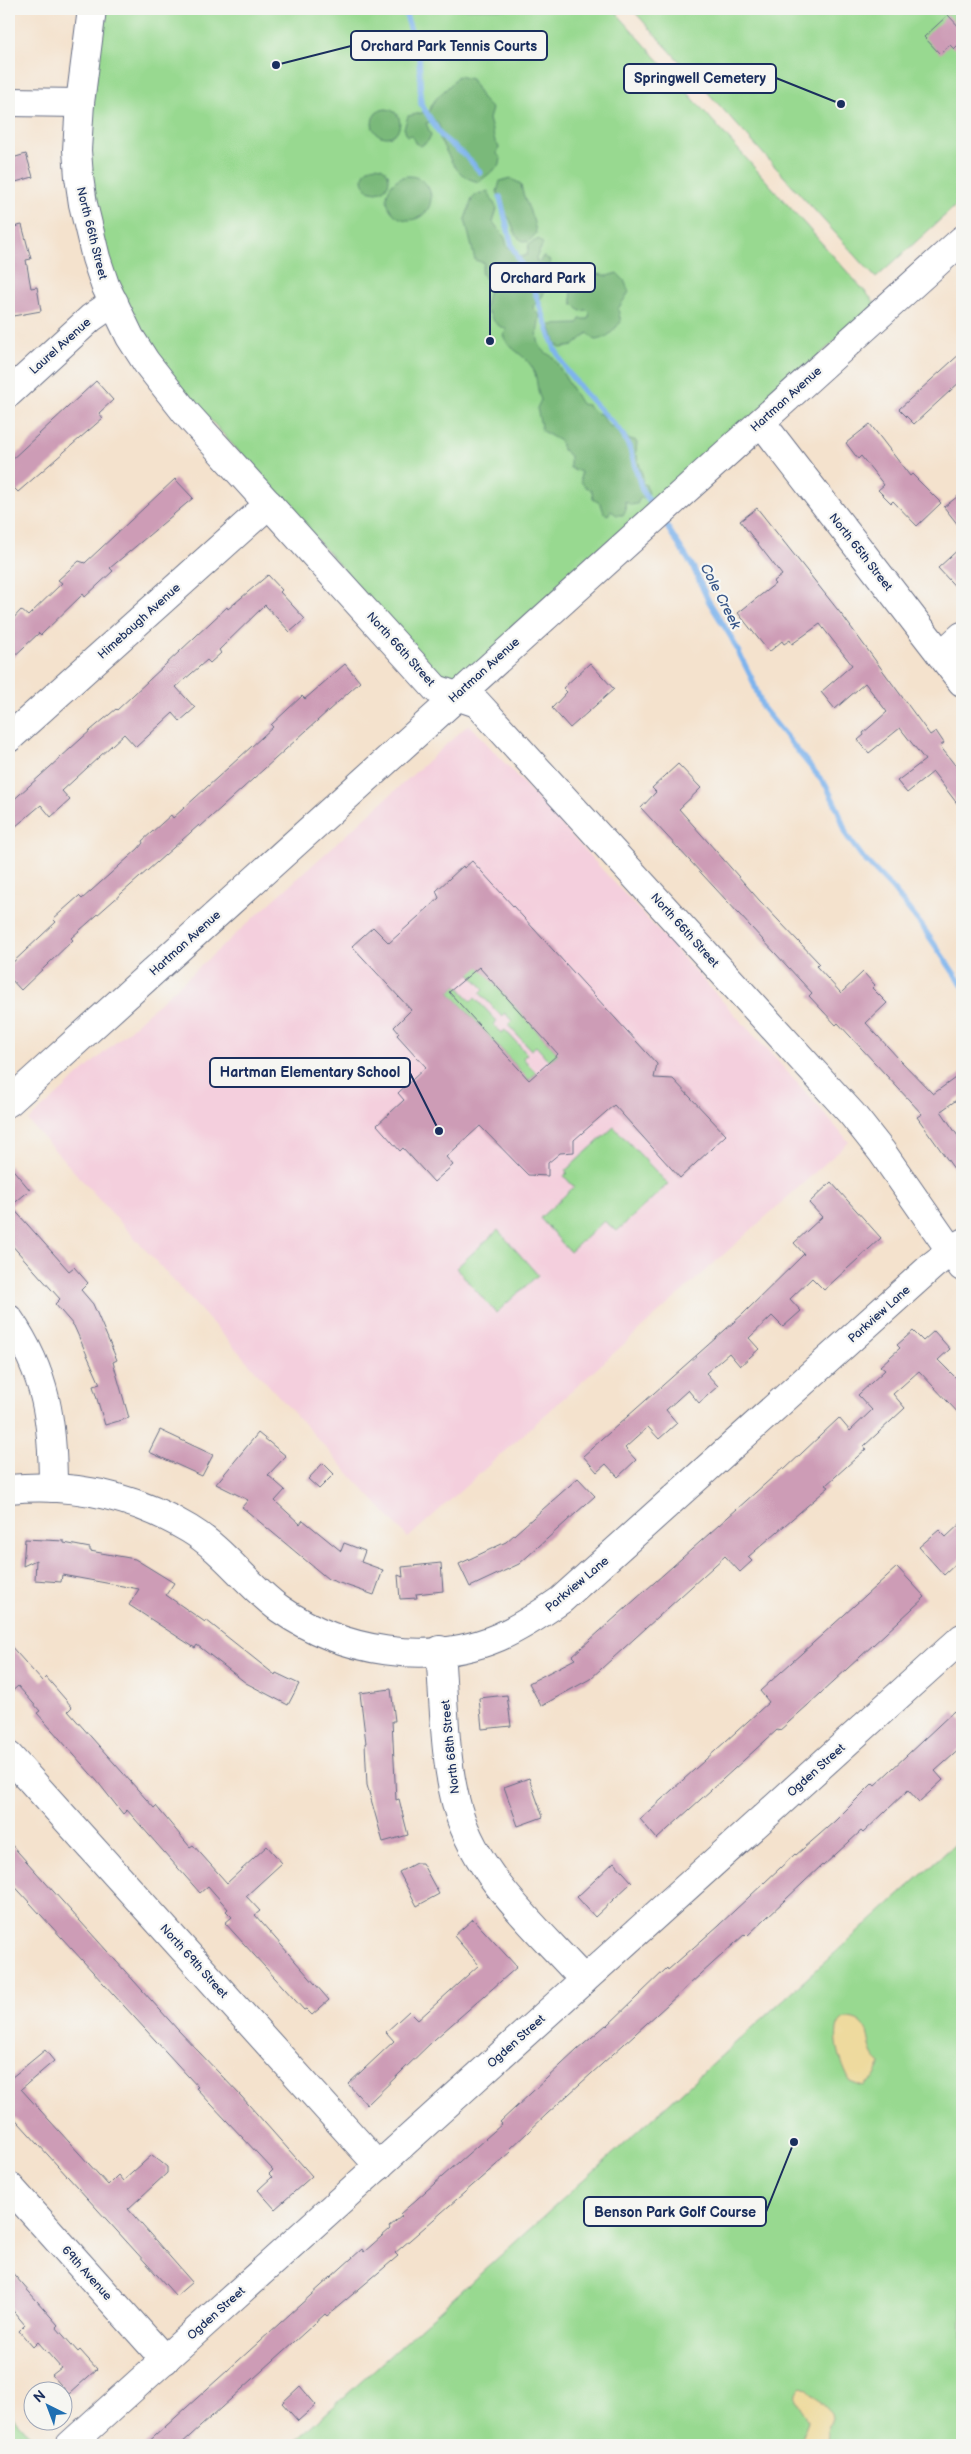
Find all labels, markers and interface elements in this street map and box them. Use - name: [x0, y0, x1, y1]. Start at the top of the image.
- callout: Orchard Park Tennis Courts: [351, 31, 547, 60]
- text: Orchard Park Tennis Courts: [361, 38, 537, 55]
- callout: Springwell Cemetery: [624, 64, 776, 93]
- text: Springwell Cemetery: [634, 70, 767, 87]
- street label: North 66th Street: [73, 185, 110, 281]
- callout: Orchard Park: [490, 263, 595, 292]
- text: Orchard Park: [500, 270, 586, 287]
- street label: Laurel Avenue: [27, 315, 94, 378]
- street label: Hartman Avenue: [748, 363, 825, 435]
- street label: North 65th Street: [826, 511, 896, 594]
- water label: Cole Creek: [697, 561, 745, 633]
- street label: Himebaugh Avenue: [95, 580, 184, 662]
- street label: North 66th Street: [363, 609, 438, 690]
- street label: Hartman Avenue: [446, 634, 523, 706]
- street label: North 66th Street: [647, 890, 722, 971]
- street label: Hartman Avenue: [147, 907, 224, 979]
- callout: Hartman Elementary School: [210, 1058, 410, 1087]
- text: Hartman Elementary School: [220, 1064, 400, 1081]
- street label: Parkview Lane: [845, 1283, 913, 1346]
- street label: Parkview Lane: [543, 1553, 612, 1615]
- street label: North 68th Street: [438, 1699, 463, 1795]
- street label: Ogden Street: [784, 1740, 849, 1800]
- street label: North 69th Street: [156, 1921, 231, 2002]
- street label: Ogden Street: [484, 2011, 549, 2071]
- callout: Benson Park Golf Course: [584, 2197, 766, 2226]
- text: Benson Park Golf Course: [594, 2204, 756, 2221]
- street label: 69th Avenue: [58, 2243, 115, 2304]
- street label: Ogden Street: [184, 2283, 249, 2343]
- north arrow: [22, 2382, 72, 2432]
- text: N: [30, 2387, 49, 2407]

